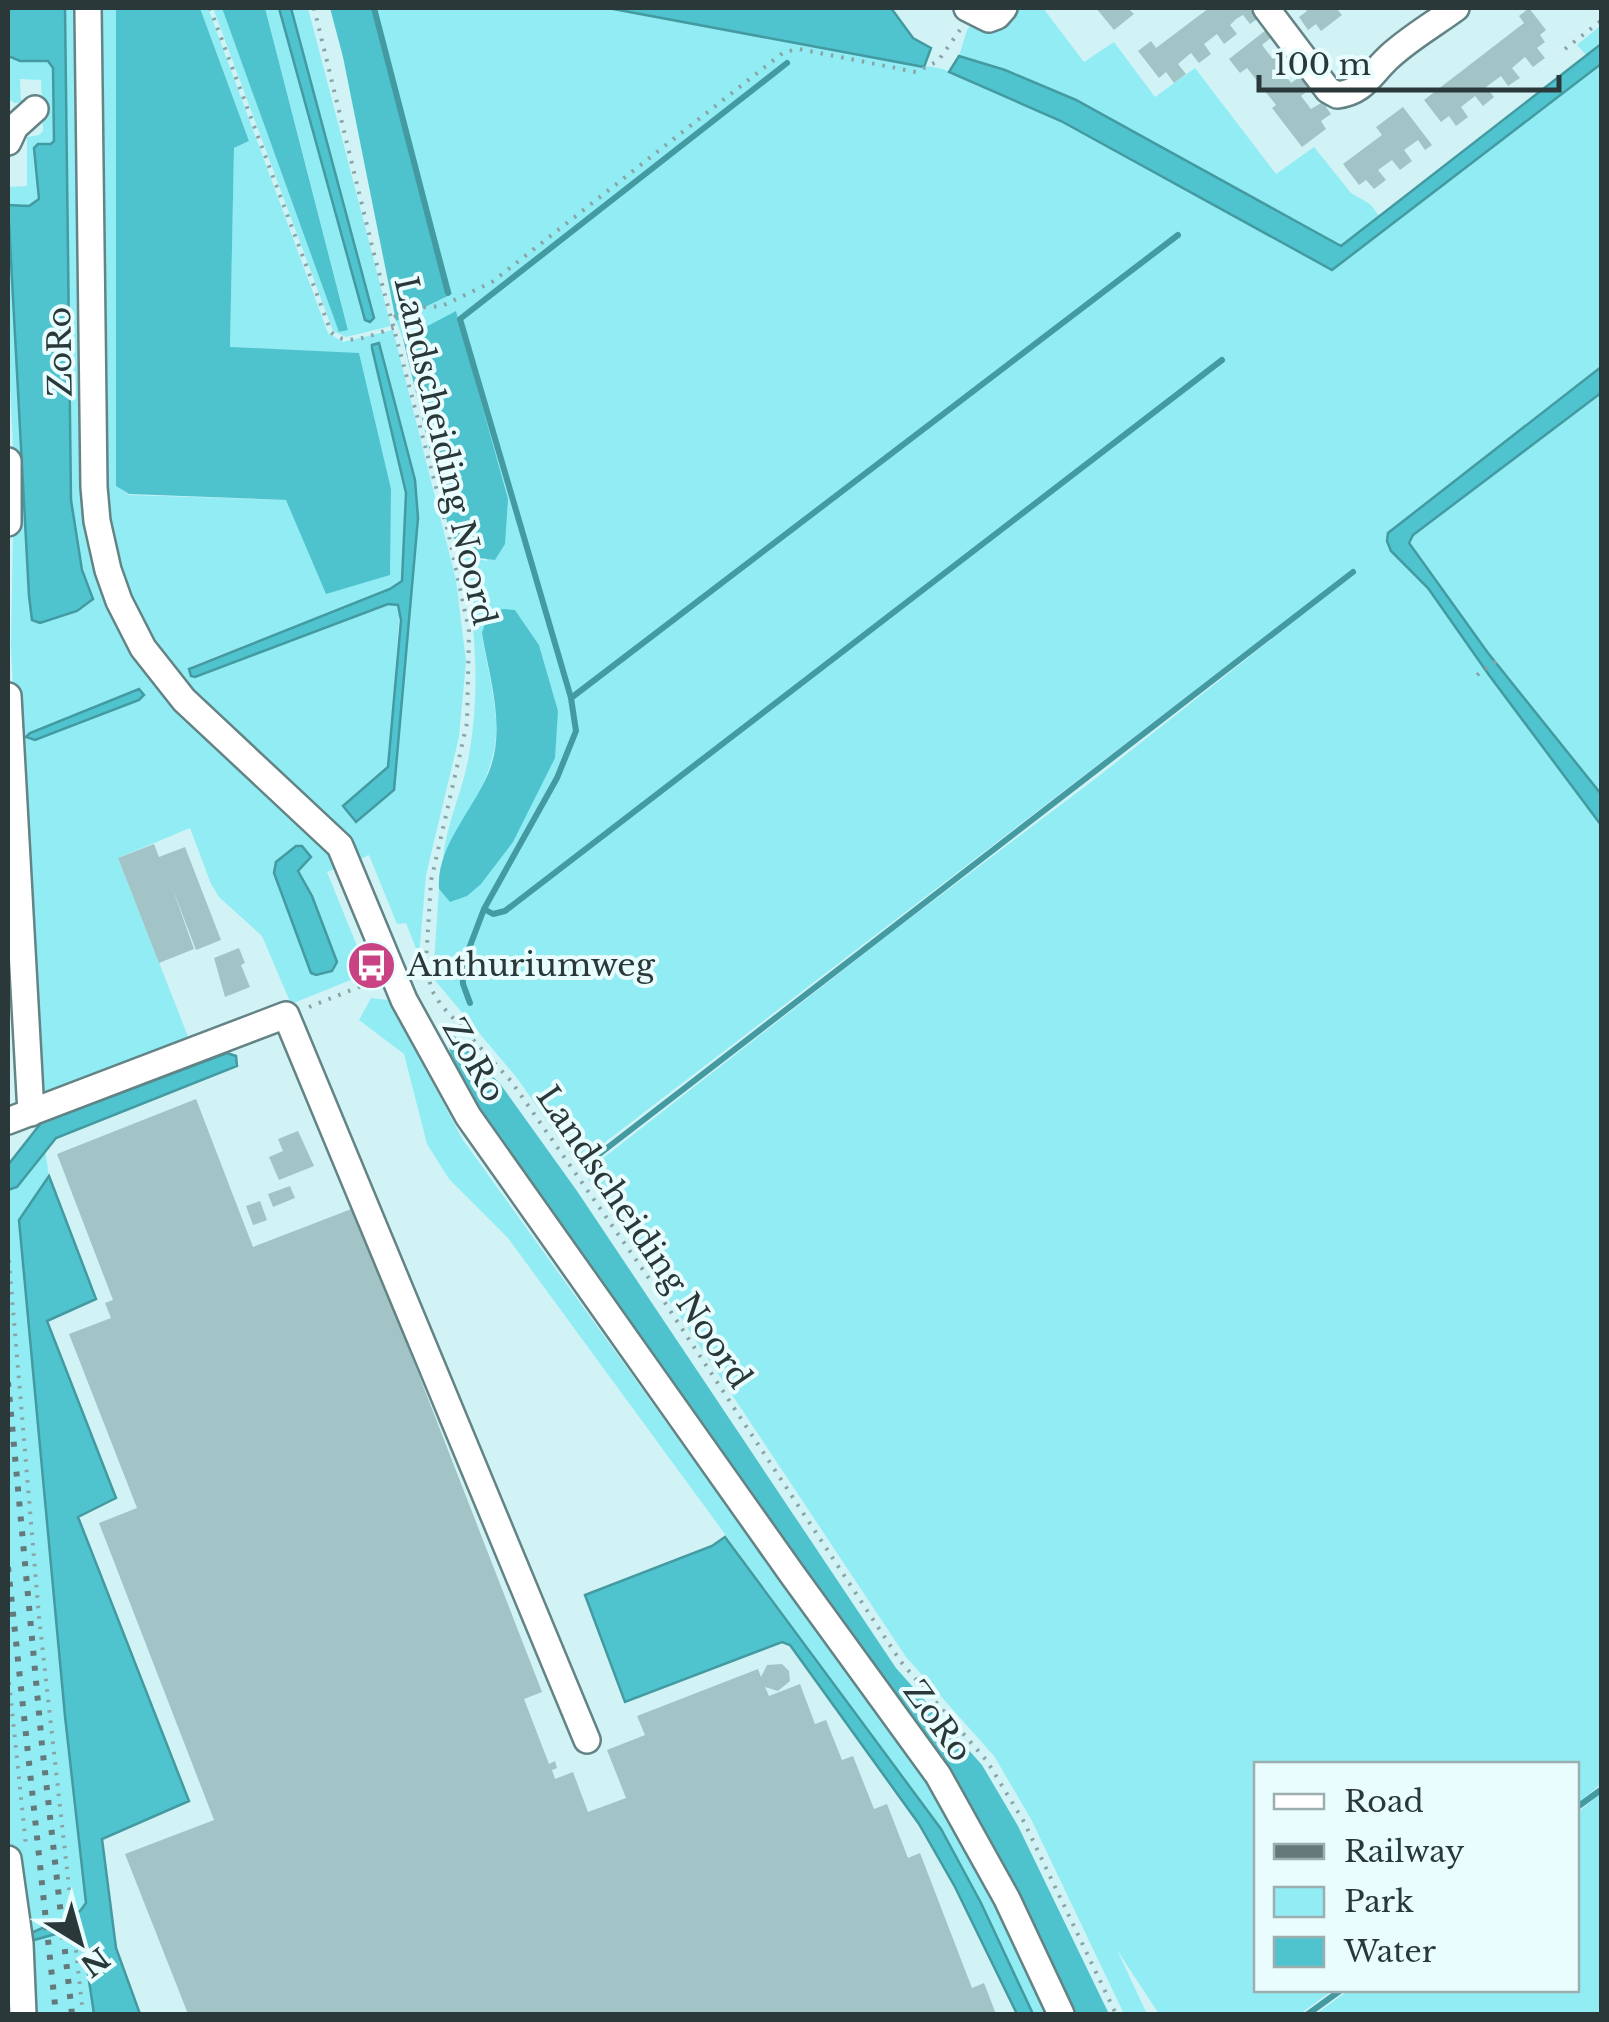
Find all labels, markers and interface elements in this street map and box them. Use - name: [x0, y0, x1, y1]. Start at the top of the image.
- scale bar: [1259, 30, 1559, 92]
- text: 100 m: [1274, 46, 1371, 83]
- street label: Landscheiding Noord: [385, 273, 505, 629]
- street label: ZoRo: [39, 306, 81, 398]
- bus stop icon: Anthuriumweg: [346, 939, 398, 991]
- place label: Anthuriumweg: [406, 945, 656, 985]
- street label: ZoRo: [434, 1011, 514, 1109]
- street label: Landscheiding Noord: [528, 1078, 760, 1396]
- street label: ZoRo: [895, 1673, 981, 1769]
- legend: [1254, 1762, 1579, 1992]
- text: Road: [1344, 1783, 1424, 1820]
- text: Railway: [1344, 1833, 1464, 1870]
- text: Park: [1344, 1883, 1414, 1920]
- north arrow: [30, 1892, 130, 1992]
- text: Water: [1343, 1933, 1437, 1970]
- text: N: [74, 1940, 116, 1983]

